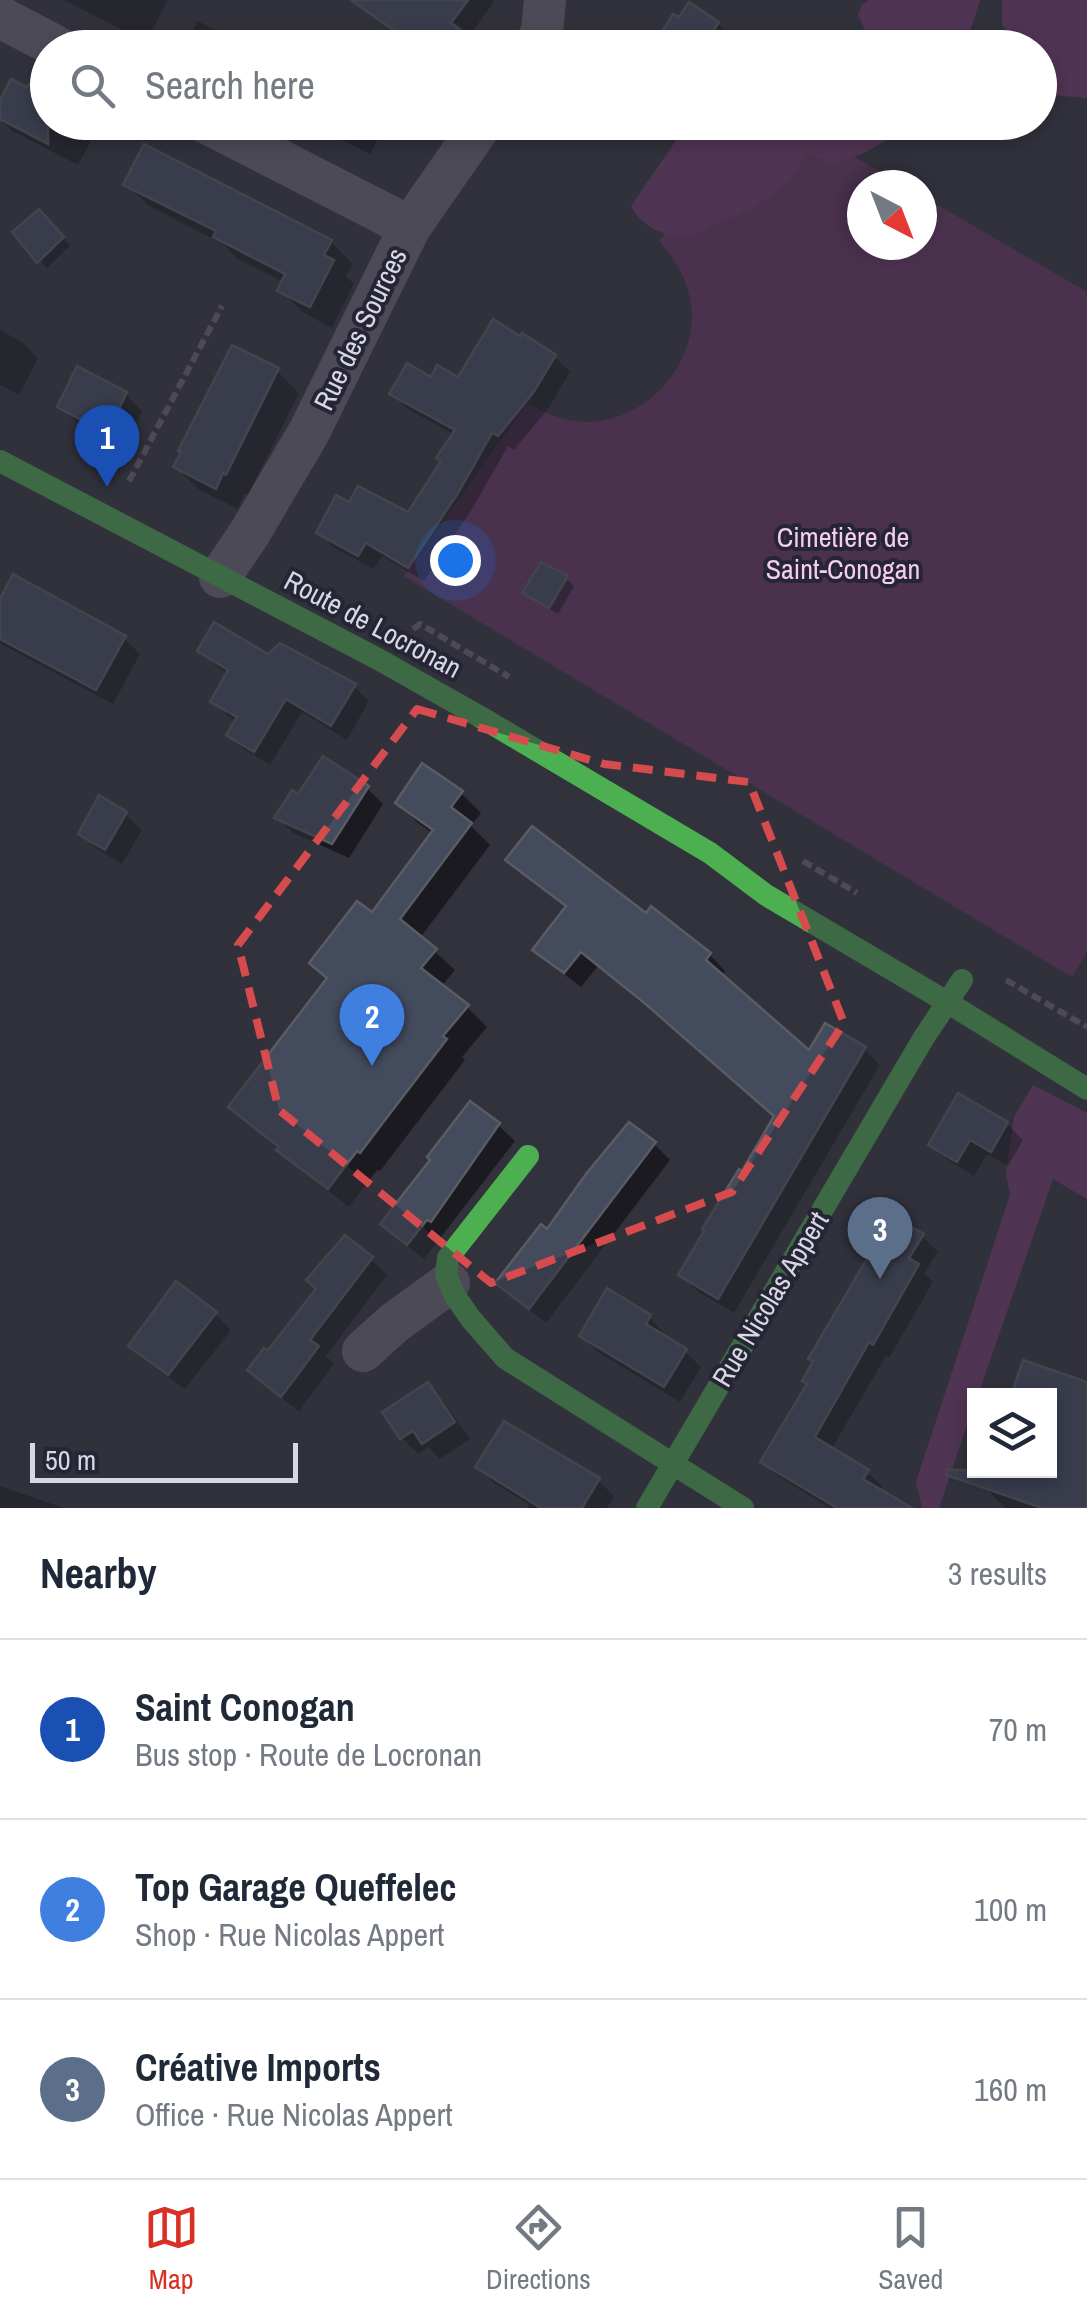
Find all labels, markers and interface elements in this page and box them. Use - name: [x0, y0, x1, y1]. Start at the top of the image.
- search box: [30, 30, 1057, 140]
- icon: search: [65, 58, 120, 113]
- text: Search here: [145, 60, 315, 111]
- north arrow: [847, 170, 937, 260]
- street label: Rue des Sources: [304, 242, 416, 416]
- pin: 1: [74, 404, 140, 487]
- park label: Cimetière de Saint-Conogan: [766, 518, 920, 588]
- your location: [430, 535, 481, 586]
- street label: Route de Locronan: [278, 561, 468, 687]
- pin: 2: [340, 984, 404, 1066]
- pin: 3: [848, 1196, 912, 1279]
- street label: Rue Nicolas Appert: [703, 1204, 837, 1394]
- map controls: [967, 1388, 1057, 1478]
- button: layers: [967, 1388, 1057, 1478]
- scale bar: [30, 1438, 298, 1482]
- text: 50 m: [45, 1441, 96, 1479]
- text: Nearby: [40, 1545, 157, 1601]
- text: 3 results: [948, 1552, 1047, 1595]
- text: Saint Conogan: [135, 1682, 355, 1733]
- text: 1: [65, 1708, 80, 1751]
- text: 70 m: [989, 1708, 1047, 1751]
- text: Bus stop · Route de Locronan: [135, 1733, 482, 1776]
- text: Top Garage Queffelec: [135, 1862, 457, 1913]
- text: 2: [65, 1888, 80, 1931]
- text: 100 m: [974, 1888, 1047, 1931]
- text: Shop · Rue Nicolas Appert: [135, 1913, 444, 1956]
- text: Créative Imports: [135, 2042, 381, 2093]
- text: 3: [65, 2068, 80, 2111]
- text: 160 m: [974, 2068, 1047, 2111]
- text: Office · Rue Nicolas Appert: [135, 2093, 453, 2136]
- tab: Map: [144, 2200, 199, 2298]
- tab: Directions: [486, 2200, 591, 2298]
- tab: Saved: [878, 2200, 943, 2298]

